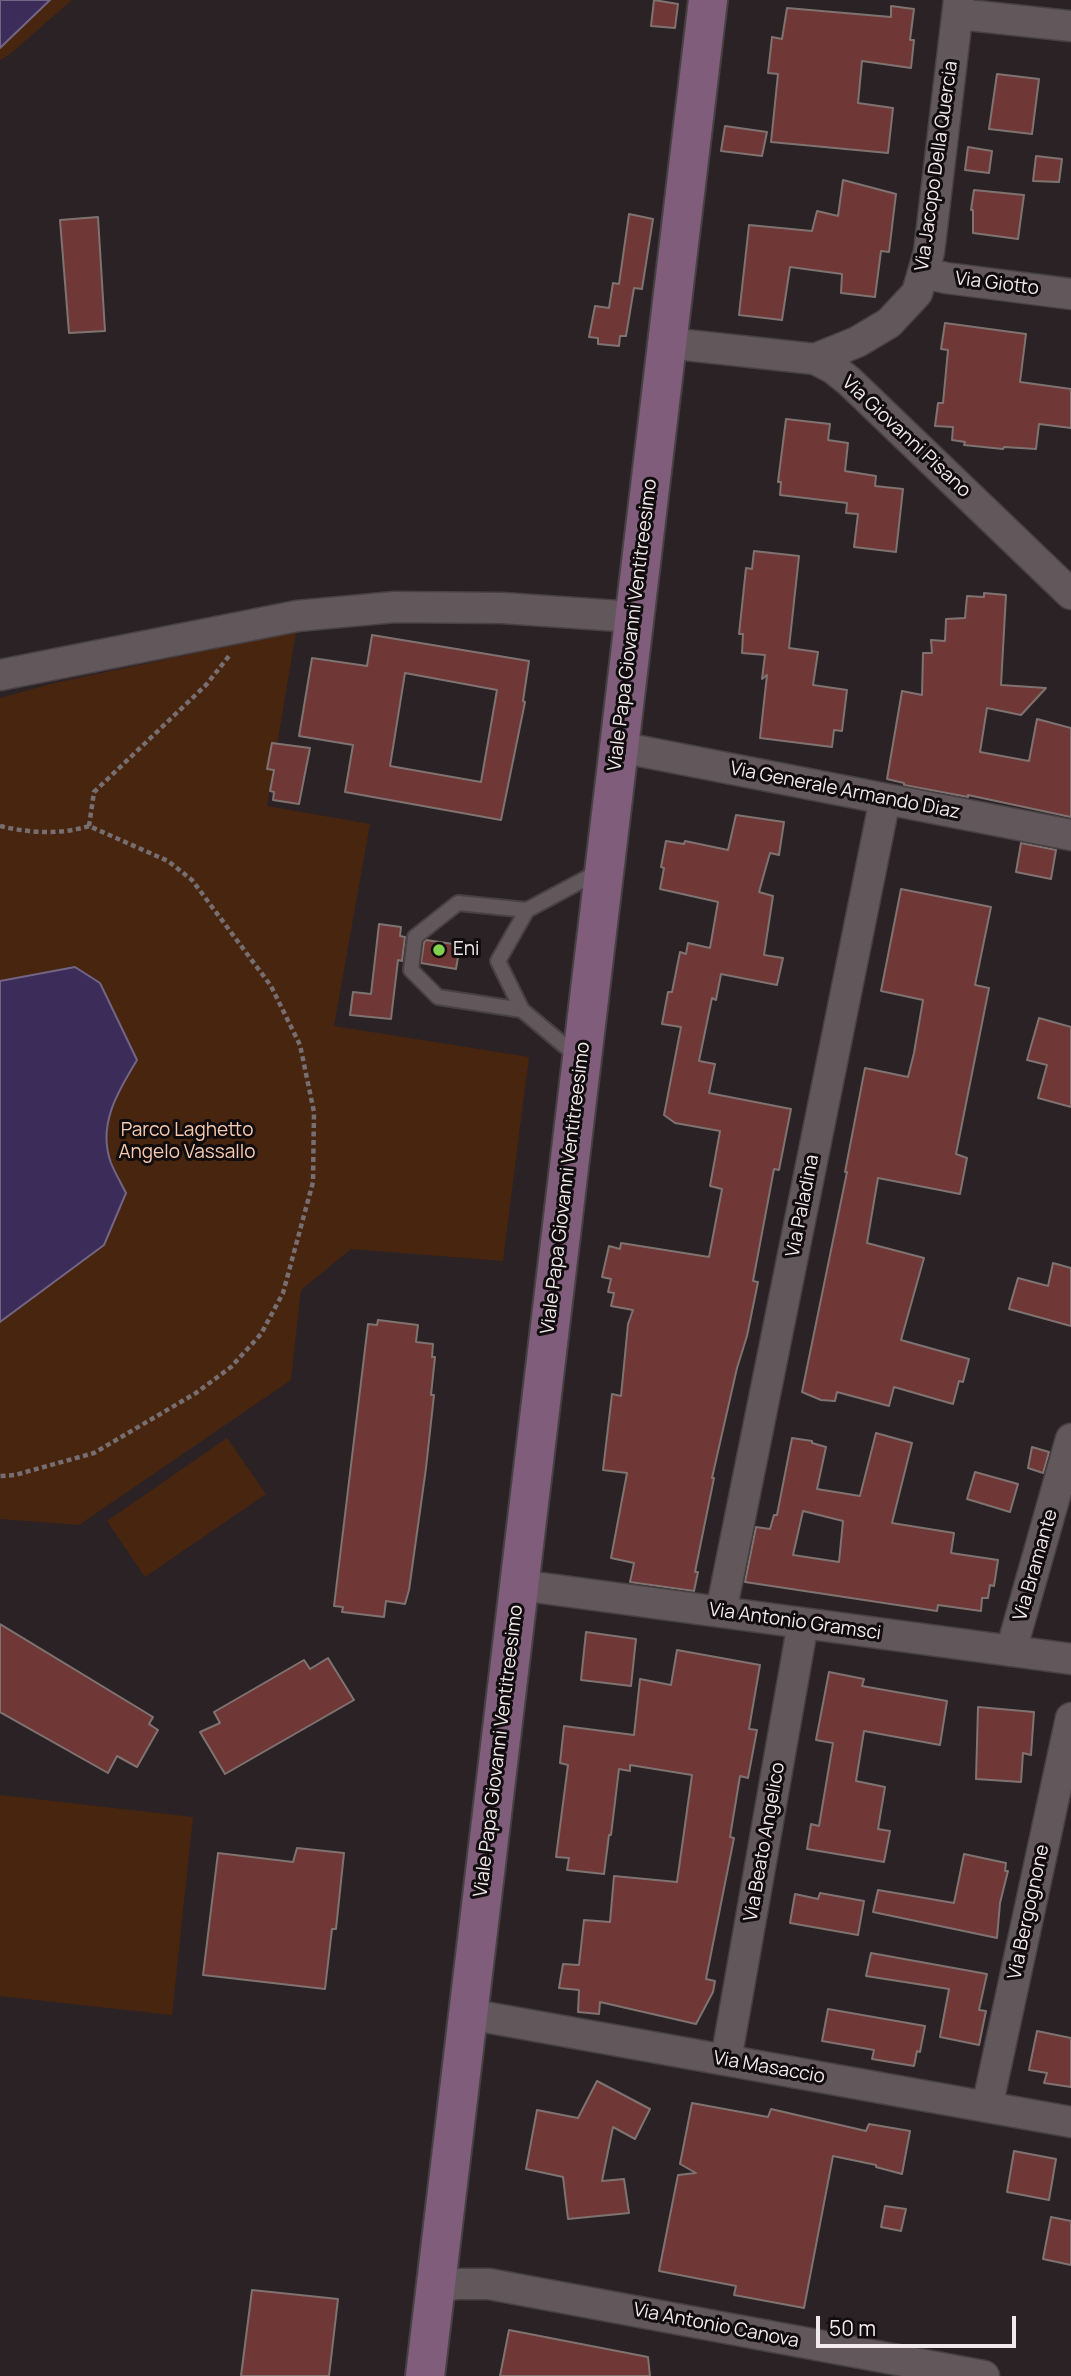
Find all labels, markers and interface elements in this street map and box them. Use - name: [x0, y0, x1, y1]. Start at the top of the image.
- street label: Via Jacopo Della Quercia: [911, 59, 963, 273]
- street label: Via Giotto: [954, 268, 1040, 300]
- street label: Via Giovanni Pisano: [837, 371, 975, 503]
- street label: Viale Papa Giovanni Ventitreesimo: [604, 478, 662, 772]
- street label: Via Generale Armando Diaz: [728, 758, 962, 824]
- place label: Eni: [453, 939, 480, 961]
- marker: Eni: [431, 942, 447, 958]
- street label: Viale Papa Giovanni Ventitreesimo: [537, 1041, 595, 1335]
- park label: Parco Laghetto Angelo Vassallo: [119, 1120, 255, 1164]
- street label: Via Paladina: [782, 1153, 824, 1259]
- street label: Via Bramante: [1009, 1507, 1063, 1623]
- street label: Via Antonio Gramsci: [707, 1599, 883, 1645]
- street label: Viale Papa Giovanni Ventitreesimo: [470, 1604, 528, 1898]
- street label: Via Beato Angelico: [740, 1761, 790, 1923]
- street label: Via Bergognone: [1004, 1842, 1054, 1982]
- street label: Via Masaccio: [711, 2047, 827, 2089]
- street label: Via Antonio Canova: [631, 2299, 801, 2353]
- scale bar: [819, 2302, 1018, 2346]
- text: 50 m: [829, 2314, 876, 2342]

